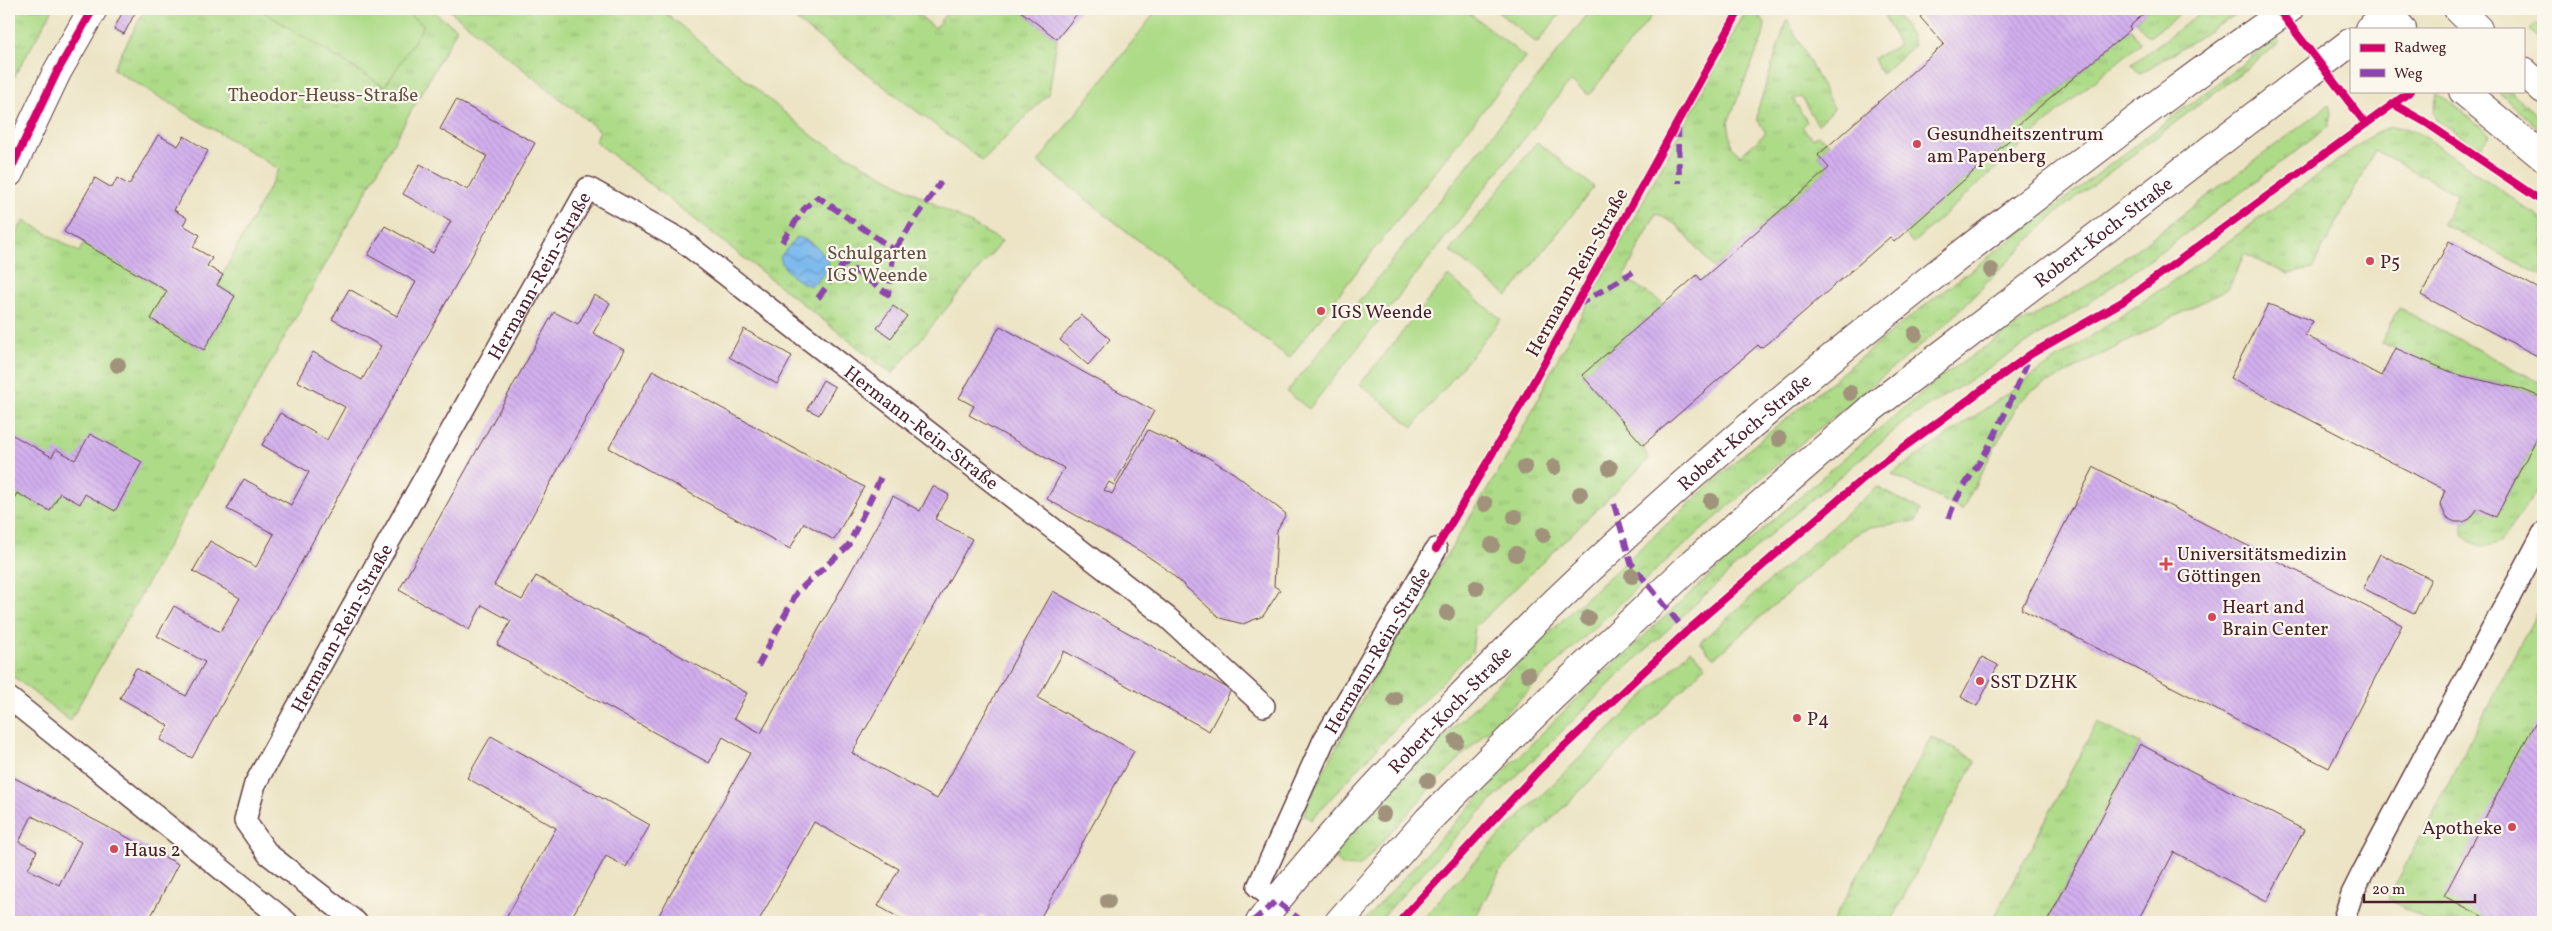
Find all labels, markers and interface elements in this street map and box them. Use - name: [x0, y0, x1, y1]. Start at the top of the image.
- legend: [2350, 28, 2524, 92]
- text: Radweg: [2394, 38, 2447, 59]
- text: Weg: [2394, 64, 2423, 85]
- park label: Theodor-Heuss-Straße: [228, 83, 418, 109]
- place label: Gesundheitszentrum am Papenberg: [1927, 122, 2104, 170]
- marker: Gesundheitszentrum am Papenberg: [1911, 138, 1923, 150]
- street label: Robert-Koch-Straße: [2029, 172, 2179, 294]
- street label: Hermann-Rein-Straße: [1521, 184, 1635, 362]
- street label: Hermann-Rein-Straße: [483, 188, 598, 365]
- park label: Schulgarten IGS Weende: [827, 241, 927, 289]
- place label: P5: [2380, 250, 2400, 276]
- marker: P5: [2364, 255, 2376, 267]
- place label: IGS Weende: [1331, 300, 1432, 326]
- marker: IGS Weende: [1315, 305, 1327, 317]
- street label: Hermann-Rein-Straße: [838, 360, 1003, 497]
- street label: Robert-Koch-Straße: [1673, 369, 1818, 498]
- street label: Hermann-Rein-Straße: [286, 540, 400, 718]
- place label: Universitätsmedizin Göttingen: [2177, 542, 2347, 590]
- marker: Universitätsmedizin Göttingen: [2159, 557, 2173, 571]
- street label: Hermann-Rein-Straße: [1319, 563, 1437, 740]
- place label: Heart and Brain Center: [2222, 595, 2328, 643]
- marker: Heart and Brain Center: [2206, 611, 2218, 623]
- street label: Robert-Koch-Straße: [1383, 641, 1518, 780]
- place label: SST DZHK: [1990, 670, 2078, 696]
- marker: SST DZHK: [1974, 675, 1986, 687]
- place label: P4: [1807, 707, 1829, 733]
- marker: P4: [1791, 712, 1803, 724]
- place label: Apotheke: [2422, 816, 2502, 842]
- marker: Apotheke: [2506, 821, 2518, 833]
- place label: Haus 2: [124, 838, 181, 864]
- marker: Haus 2: [108, 843, 120, 855]
- scale bar: [2364, 871, 2476, 903]
- text: 20 m: [2372, 880, 2405, 901]

